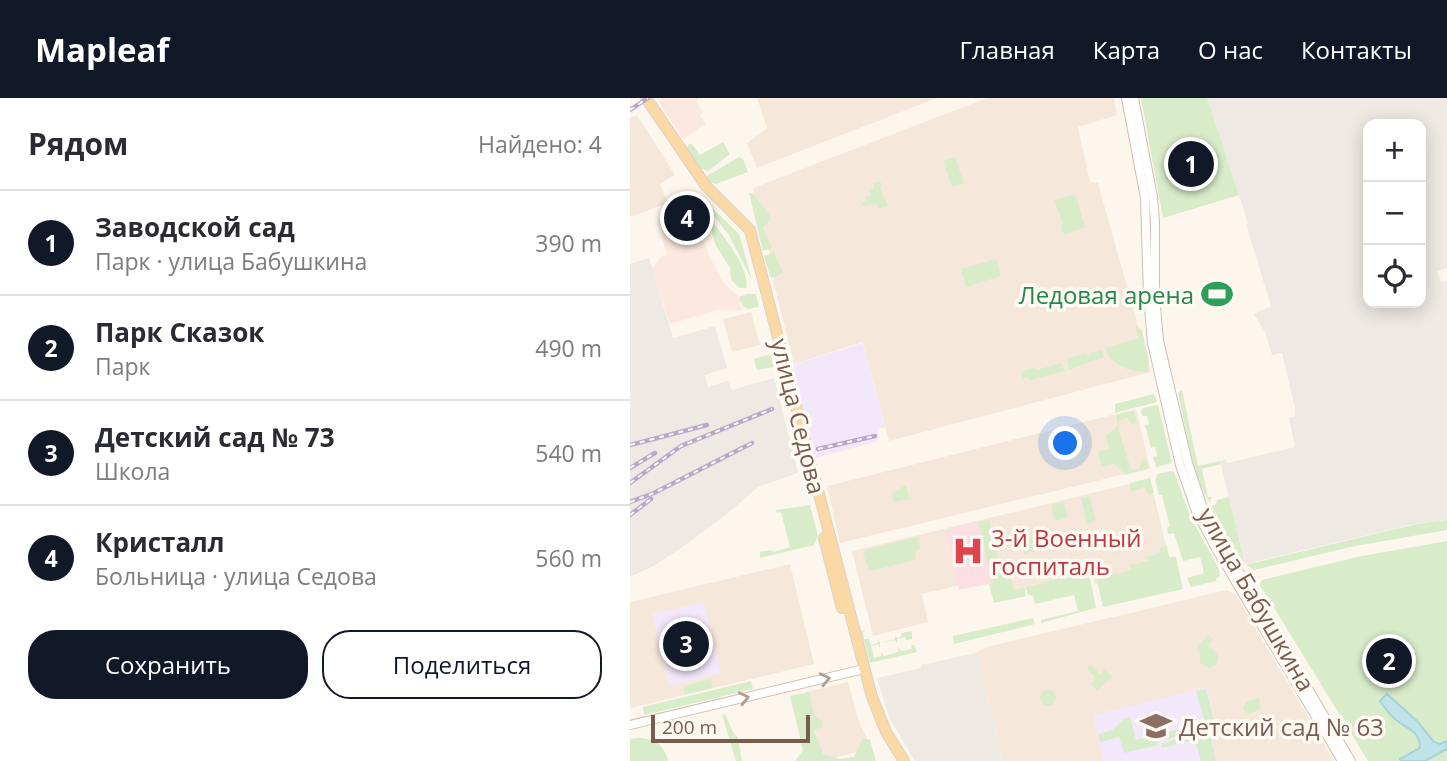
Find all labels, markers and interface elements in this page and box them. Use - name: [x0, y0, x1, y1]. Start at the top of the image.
- text: Mapleaf: [35, 27, 169, 72]
- text: Главная: [960, 33, 1055, 66]
- text: Карта: [1093, 33, 1160, 66]
- text: О нас: [1198, 33, 1263, 66]
- text: Контакты: [1301, 33, 1412, 66]
- map controls: [1363, 119, 1426, 308]
- button: +: [1363, 119, 1426, 182]
- text: Рядом: [28, 123, 128, 164]
- text: Найдено: 4: [478, 128, 602, 160]
- pin: 1: [1168, 138, 1214, 190]
- button: −: [1363, 182, 1426, 245]
- pin: 4: [664, 192, 710, 244]
- text: Заводской сад: [95, 209, 295, 245]
- text: 1: [44, 227, 58, 259]
- text: 390 m: [535, 227, 602, 259]
- text: Парк · улица Бабушкина: [95, 245, 367, 277]
- button: locate: [1363, 245, 1426, 308]
- sports icon: Ледовая арена: [1200, 277, 1234, 311]
- place label: Ледовая арена: [1019, 278, 1194, 311]
- text: Парк Сказок: [95, 314, 264, 350]
- text: 2: [44, 332, 58, 364]
- text: 490 m: [535, 332, 602, 364]
- street label: улица Седова: [764, 335, 834, 497]
- text: Парк: [95, 350, 150, 382]
- text: Детский сад № 73: [95, 419, 335, 455]
- your location: [1048, 426, 1082, 460]
- text: 3: [44, 437, 58, 469]
- text: 540 m: [535, 437, 602, 469]
- text: Школа: [95, 455, 170, 487]
- street label: улица Бабушкина: [1191, 501, 1323, 697]
- place label: 3-й Военный госпиталь: [991, 521, 1141, 582]
- text: Кристалл: [95, 524, 225, 560]
- hospital icon: 3-й Военный госпиталь: [951, 534, 985, 568]
- text: 4: [44, 542, 58, 574]
- text: 560 m: [535, 542, 602, 574]
- text: Больница · улица Седова: [95, 560, 377, 592]
- pin: 3: [663, 618, 709, 670]
- button: Сохранить: [28, 630, 308, 699]
- button: Поделиться: [322, 630, 602, 699]
- pin: 2: [1366, 635, 1412, 687]
- one-way arrow: [819, 672, 831, 687]
- one-way arrow: [738, 692, 750, 706]
- school or university icon: Детский сад № 63: [1139, 709, 1173, 743]
- place label: Детский сад № 63: [1179, 710, 1384, 743]
- scale bar: [651, 712, 810, 744]
- text: 200 m: [662, 714, 717, 740]

